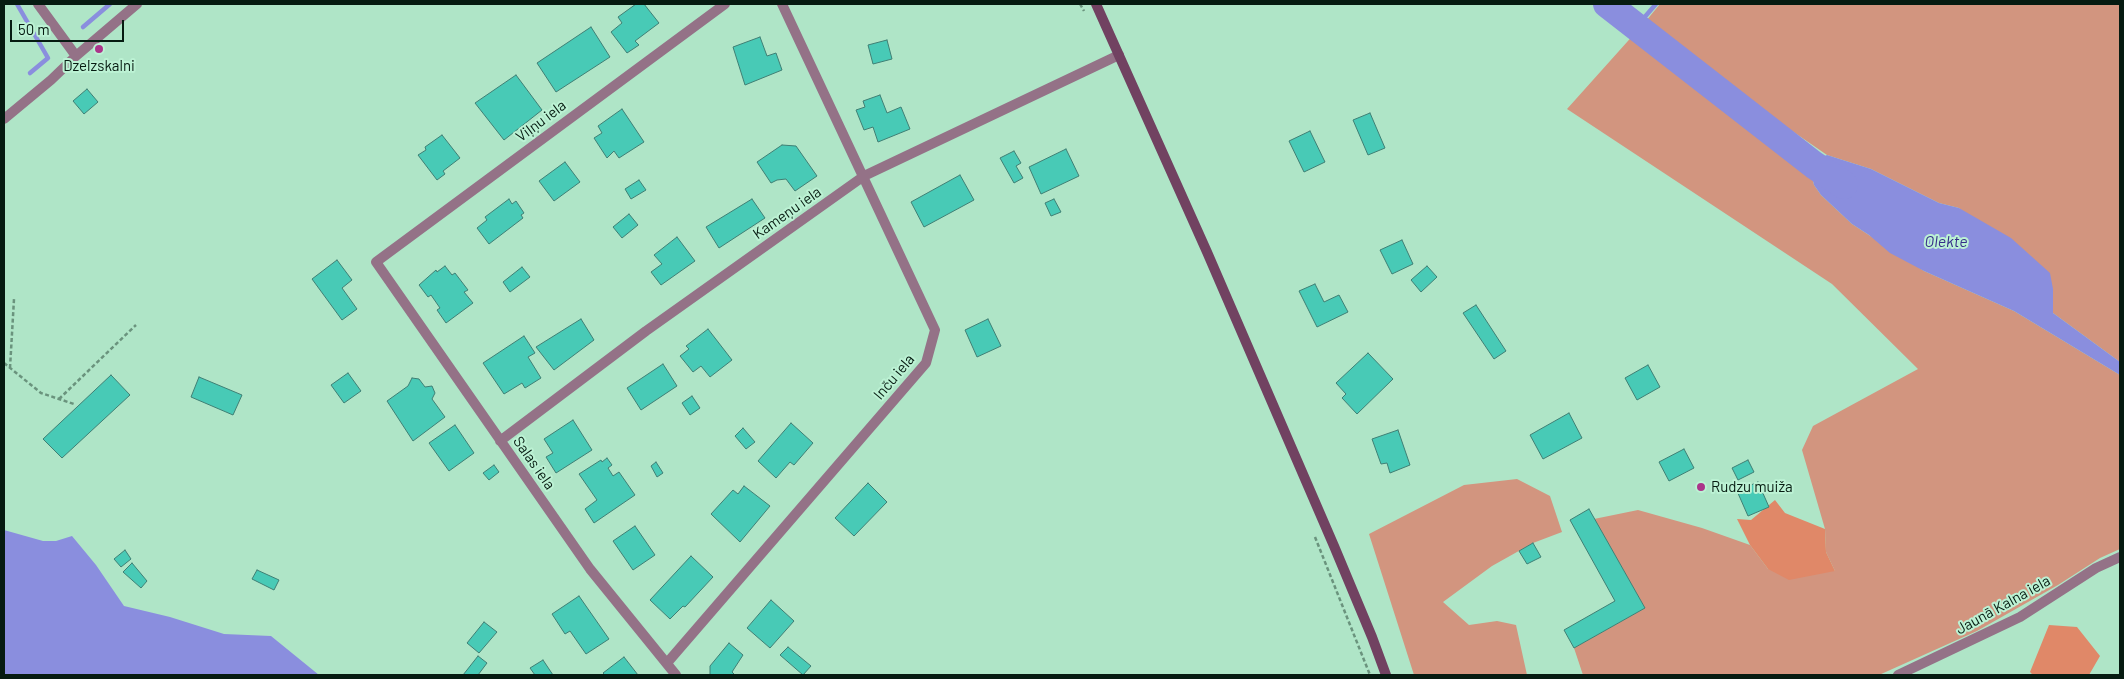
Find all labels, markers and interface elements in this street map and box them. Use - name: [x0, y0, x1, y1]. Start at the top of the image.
- scale bar: [12, 10, 126, 42]
- text: 50 m: [18, 20, 50, 38]
- marker: Dzelzskalni: [93, 43, 105, 55]
- place label: Dzelzskalni: [63, 57, 135, 75]
- street label: Viļņu iela: [512, 96, 570, 146]
- street label: Kameņu iela: [749, 183, 825, 243]
- water label: Olekte: [1925, 232, 1967, 252]
- street label: Inču iela: [870, 351, 918, 403]
- street label: Salas iela: [509, 433, 559, 493]
- place label: Rudzu muiža: [1711, 478, 1793, 496]
- marker: Rudzu muiža: [1695, 481, 1707, 493]
- street label: Jaunā Kalna iela: [1953, 572, 2053, 638]

